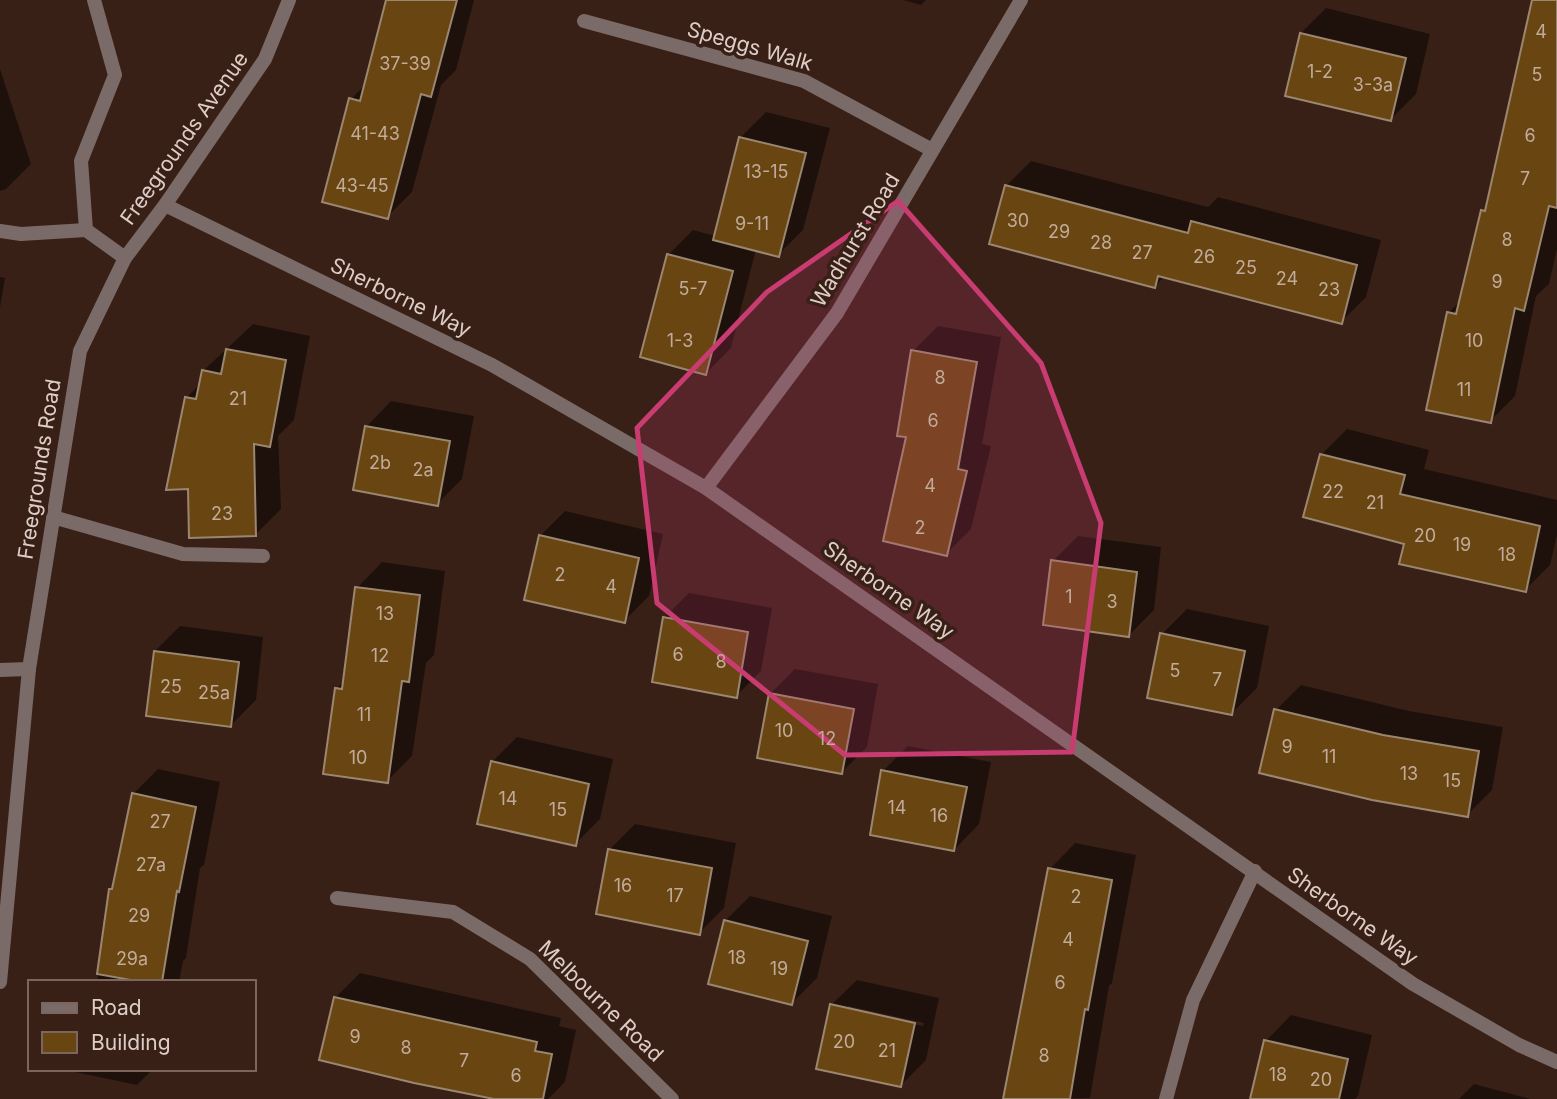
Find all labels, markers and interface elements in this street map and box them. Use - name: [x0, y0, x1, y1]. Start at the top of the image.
- street label: Speggs Walk: [684, 16, 816, 76]
- house number: 4: [1535, 21, 1547, 42]
- street label: Freegrounds Avenue: [115, 47, 253, 229]
- house number: 37-39: [379, 53, 431, 74]
- house number: 1-2: [1307, 61, 1333, 82]
- house number: 5: [1532, 64, 1542, 85]
- house number: 3-3a: [1353, 74, 1393, 95]
- house number: 41-43: [350, 123, 400, 144]
- house number: 6: [1524, 125, 1536, 146]
- house number: 13-15: [744, 161, 788, 182]
- house number: 7: [1520, 168, 1530, 189]
- street label: Wadhurst Road: [805, 169, 905, 311]
- house number: 43-45: [335, 175, 389, 196]
- house number: 30: [1007, 210, 1029, 231]
- house number: 9-11: [735, 213, 769, 234]
- house number: 29: [1048, 221, 1070, 242]
- house number: 8: [1501, 229, 1513, 250]
- house number: 28: [1090, 232, 1112, 253]
- house number: 27: [1131, 242, 1153, 263]
- house number: 26: [1193, 246, 1215, 267]
- street label: Sherborne Way: [327, 252, 476, 342]
- house number: 25: [1235, 257, 1257, 278]
- house number: 24: [1276, 268, 1298, 289]
- house number: 9: [1491, 271, 1503, 292]
- house number: 5-7: [678, 278, 708, 299]
- house number: 23: [1318, 279, 1340, 300]
- house number: 1-3: [667, 330, 693, 351]
- house number: 10: [1465, 330, 1483, 351]
- house number: 8: [934, 367, 946, 388]
- street label: Freegrounds Road: [12, 377, 66, 561]
- house number: 11: [1457, 379, 1471, 400]
- house number: 21: [229, 388, 247, 409]
- house number: 6: [927, 410, 939, 431]
- house number: 2b: [369, 452, 391, 473]
- house number: 2a: [412, 459, 434, 480]
- house number: 4: [924, 475, 936, 496]
- house number: 22: [1322, 481, 1344, 502]
- house number: 21: [1366, 492, 1384, 513]
- house number: 23: [211, 503, 233, 524]
- house number: 2: [915, 517, 925, 538]
- house number: 20: [1414, 525, 1436, 546]
- house number: 19: [1453, 534, 1471, 555]
- street label: Sherborne Way: [819, 536, 959, 644]
- house number: 18: [1498, 544, 1516, 565]
- house number: 2: [555, 564, 565, 585]
- house number: 4: [605, 576, 617, 597]
- house number: 1: [1065, 586, 1073, 607]
- house number: 3: [1106, 591, 1118, 612]
- house number: 13: [376, 603, 394, 624]
- house number: 6: [672, 644, 684, 665]
- house number: 12: [371, 645, 389, 666]
- house number: 8: [715, 651, 727, 672]
- house number: 5: [1170, 660, 1180, 681]
- house number: 7: [1212, 669, 1222, 690]
- house number: 25: [160, 676, 182, 697]
- house number: 25a: [198, 682, 230, 703]
- house number: 11: [357, 704, 371, 725]
- house number: 10: [775, 720, 793, 741]
- house number: 12: [818, 728, 836, 749]
- house number: 9: [1281, 736, 1293, 757]
- house number: 11: [1322, 746, 1336, 767]
- house number: 10: [349, 747, 367, 768]
- house number: 13: [1400, 763, 1418, 784]
- house number: 15: [1443, 770, 1461, 791]
- house number: 14: [499, 788, 517, 809]
- house number: 14: [888, 797, 906, 818]
- house number: 15: [549, 799, 567, 820]
- house number: 16: [930, 805, 948, 826]
- house number: 27: [149, 811, 171, 832]
- house number: 27a: [136, 854, 166, 875]
- street label: Sherborne Way: [1283, 862, 1423, 970]
- house number: 16: [614, 875, 632, 896]
- house number: 17: [666, 885, 684, 906]
- house number: 2: [1071, 886, 1081, 907]
- house number: 29: [128, 905, 150, 926]
- house number: 4: [1062, 929, 1074, 950]
- street label: Melbourne Road: [533, 935, 669, 1067]
- house number: 18: [728, 947, 746, 968]
- house number: 29a: [116, 948, 148, 969]
- house number: 19: [770, 958, 788, 979]
- house number: 6: [1054, 972, 1066, 993]
- legend: [28, 980, 256, 1071]
- text: Road: [91, 995, 142, 1020]
- house number: 9: [349, 1026, 361, 1047]
- text: Building: [91, 1030, 171, 1055]
- house number: 20: [833, 1031, 855, 1052]
- house number: 8: [400, 1037, 412, 1058]
- house number: 21: [878, 1040, 896, 1061]
- house number: 8: [1038, 1045, 1050, 1066]
- house number: 7: [459, 1050, 469, 1071]
- house number: 18: [1269, 1064, 1287, 1085]
- house number: 6: [510, 1065, 522, 1086]
- house number: 20: [1310, 1069, 1332, 1090]

